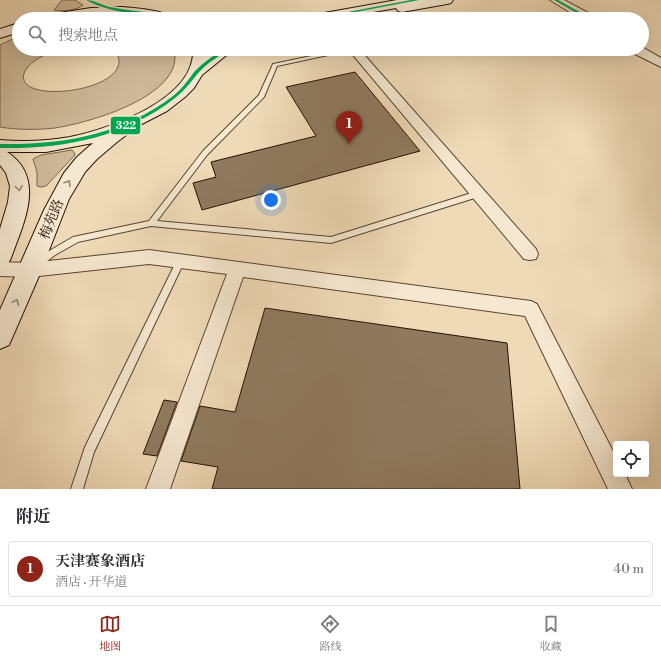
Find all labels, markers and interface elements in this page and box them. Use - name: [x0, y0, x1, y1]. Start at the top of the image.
- search box: [12, 12, 649, 56]
- icon: search: [26, 23, 48, 45]
- text: 搜索地点: [58, 26, 118, 45]
- pin: 1: [336, 111, 362, 144]
- line badge: 322: [110, 116, 141, 135]
- text: 322: [116, 119, 136, 133]
- one-way arrow: [63, 180, 70, 187]
- one-way arrow: [14, 184, 23, 191]
- your location: [261, 190, 281, 210]
- street label: 梅苑路: [36, 197, 68, 242]
- one-way arrow: [11, 298, 19, 306]
- map controls: [613, 441, 649, 477]
- button: locate: [613, 441, 649, 477]
- text: 附近: [16, 506, 50, 528]
- text: 天津赛象酒店: [55, 552, 145, 571]
- text: 1: [27, 561, 33, 577]
- text: 40 m: [614, 561, 644, 577]
- text: 酒店 · 开华道: [55, 574, 128, 590]
- tab: 地图: [99, 613, 121, 654]
- tab: 路线: [319, 613, 341, 654]
- tab: 收藏: [540, 613, 562, 654]

